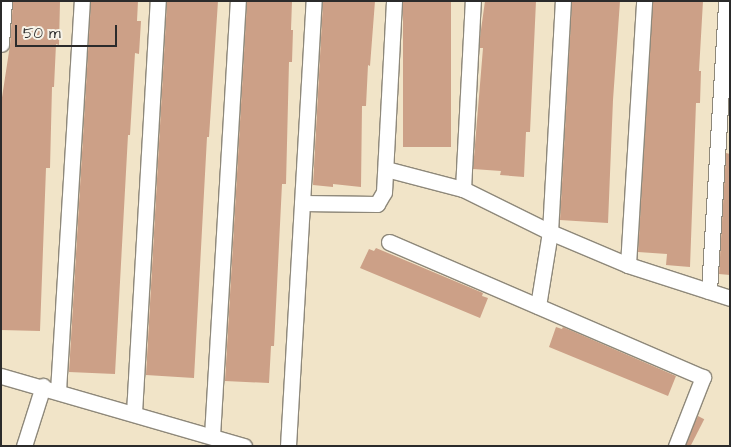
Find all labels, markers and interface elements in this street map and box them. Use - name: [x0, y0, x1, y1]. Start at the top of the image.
- scale bar: [18, 15, 120, 47]
- text: 50 m: [23, 23, 61, 44]

